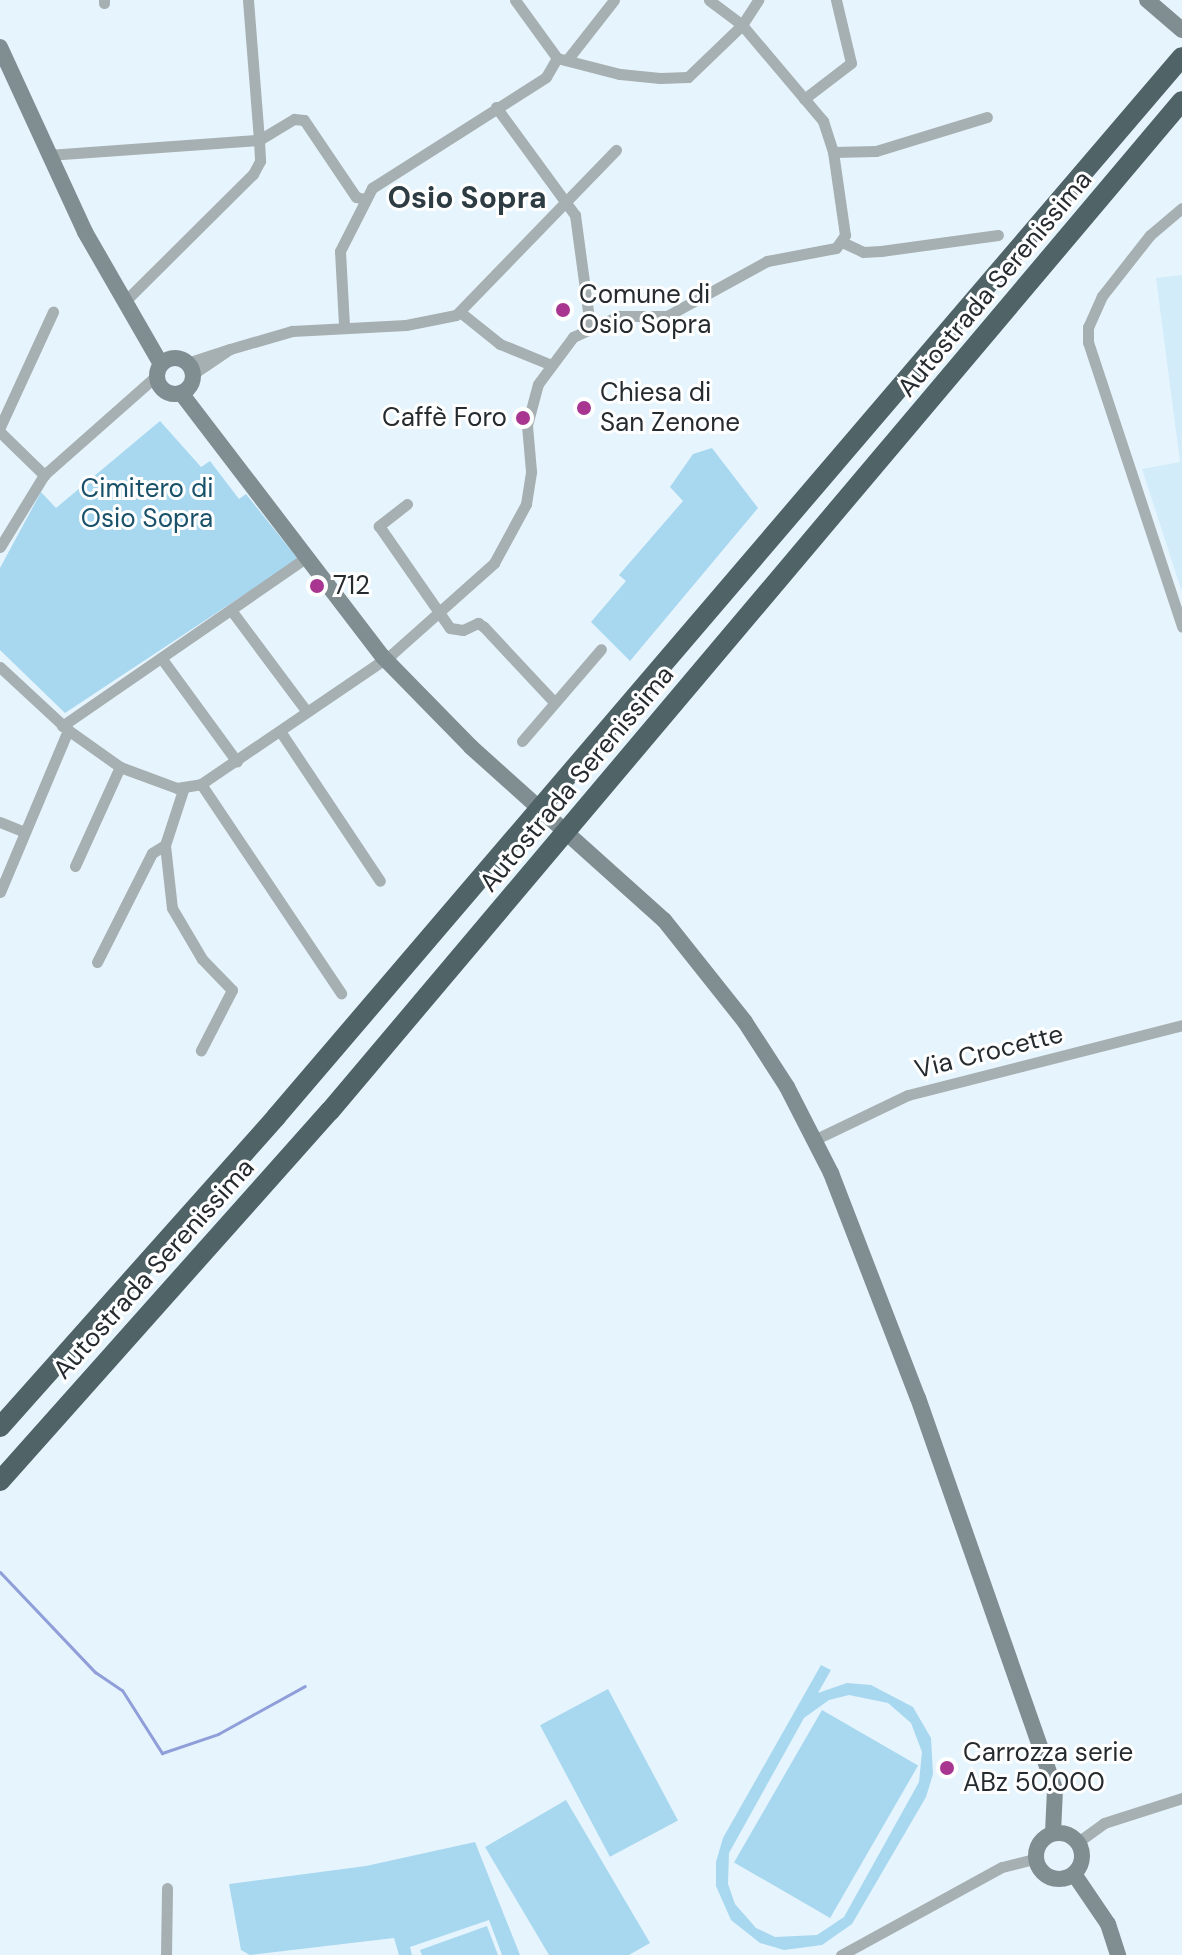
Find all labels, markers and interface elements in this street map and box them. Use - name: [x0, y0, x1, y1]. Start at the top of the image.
- street label: Autostrada Serenissima: [891, 165, 1099, 403]
- district label: Osio Sopra: [388, 180, 546, 216]
- place label: Comune di Osio Sopra: [579, 279, 711, 340]
- marker: Comune di Osio Sopra: [554, 301, 572, 319]
- place label: Chiesa di San Zenone: [600, 377, 740, 438]
- marker: Chiesa di San Zenone: [575, 399, 593, 417]
- place label: Caffè Foro: [382, 402, 507, 434]
- marker: Caffè Foro: [514, 409, 532, 427]
- park label: Cimitero di Osio Sopra: [81, 473, 213, 534]
- place label: 712: [333, 570, 370, 602]
- marker: 712: [308, 577, 326, 595]
- street label: Autostrada Serenissima: [473, 660, 681, 898]
- street label: Via Crocette: [912, 1018, 1066, 1086]
- street label: Autostrada Serenissima: [47, 1152, 261, 1386]
- place label: Carrozza serie ABz 50.000: [963, 1737, 1133, 1798]
- marker: Carrozza serie ABz 50.000: [938, 1759, 956, 1777]

